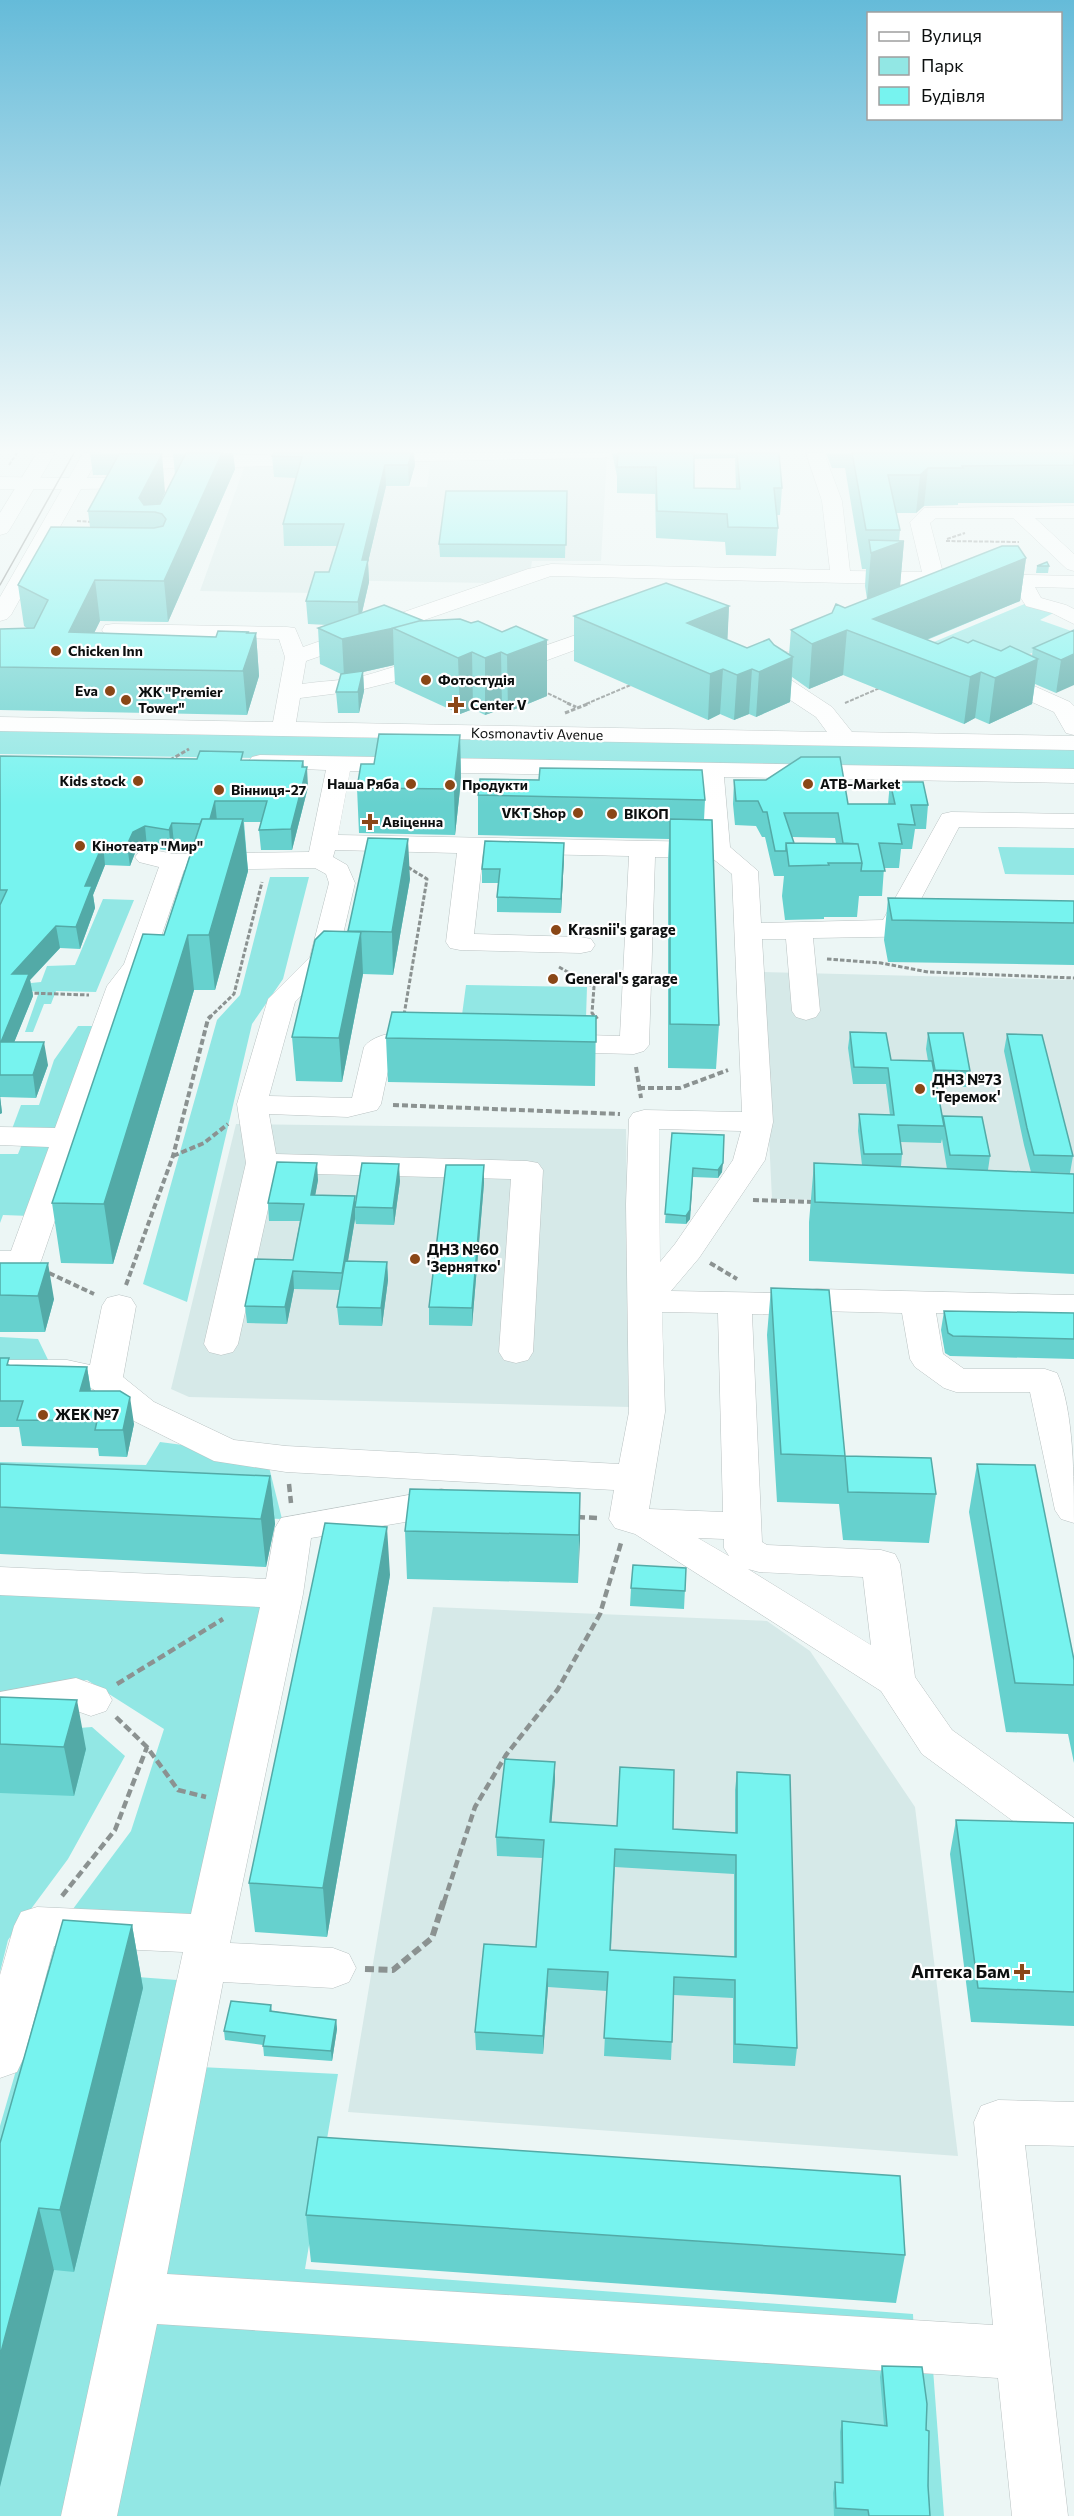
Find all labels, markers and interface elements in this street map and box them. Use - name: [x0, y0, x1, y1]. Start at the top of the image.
- legend: [867, 12, 1062, 120]
- text: Вулиця: [921, 24, 982, 46]
- text: Парк: [921, 54, 964, 76]
- text: Будівля: [921, 84, 985, 106]
- place label: Chicken Inn: [68, 642, 143, 659]
- marker: Chicken Inn: [49, 644, 63, 658]
- place label: Фотостудія: [438, 671, 515, 688]
- marker: Фотостудія: [419, 673, 433, 687]
- place label: Eva: [75, 682, 98, 699]
- place label: ЖК "Premier Tower": [138, 683, 223, 716]
- marker: Eva: [103, 684, 117, 698]
- marker: ЖК "Premier Tower": [119, 693, 133, 707]
- marker: Center V: [447, 696, 465, 714]
- place label: Center V: [470, 696, 527, 713]
- street label: Kosmonavtiv Avenue: [471, 724, 603, 743]
- place label: Kids stock: [59, 772, 126, 789]
- marker: Kids stock: [131, 774, 145, 788]
- place label: Наша Ряба: [327, 775, 399, 792]
- place label: ATB-Market: [820, 775, 901, 792]
- place label: Продукти: [462, 776, 528, 793]
- marker: Наша Ряба: [404, 777, 418, 791]
- marker: ATB-Market: [801, 777, 815, 791]
- marker: Продукти: [443, 778, 457, 792]
- place label: Вінниця-27: [231, 781, 307, 798]
- marker: Вінниця-27: [212, 783, 226, 797]
- place label: VKT Shop: [501, 804, 566, 821]
- place label: ВІКОП: [624, 805, 669, 822]
- marker: VKT Shop: [571, 806, 585, 820]
- marker: ВІКОП: [605, 807, 619, 821]
- place label: Авіценна: [382, 813, 443, 830]
- marker: Авіценна: [363, 815, 377, 829]
- place label: Кінотеатр "Мир": [92, 837, 203, 854]
- marker: Кінотеатр "Мир": [73, 839, 87, 853]
- place label: Krasnii's garage: [568, 920, 676, 938]
- marker: Krasnii's garage: [549, 923, 563, 937]
- place label: General's garage: [565, 969, 678, 987]
- marker: General's garage: [546, 972, 560, 986]
- place label: ДНЗ №73 'Теремок': [932, 1070, 1002, 1105]
- marker: ДНЗ №73 'Теремок': [913, 1082, 927, 1096]
- place label: ДНЗ №60 'Зернятко': [427, 1240, 501, 1275]
- marker: ДНЗ №60 'Зернятко': [408, 1252, 422, 1266]
- place label: ЖЕК №7: [55, 1405, 119, 1423]
- marker: ЖЕК №7: [36, 1408, 50, 1422]
- place label: Аптека Бам: [911, 1960, 1010, 1982]
- marker: Аптека Бам: [1015, 1965, 1029, 1979]

